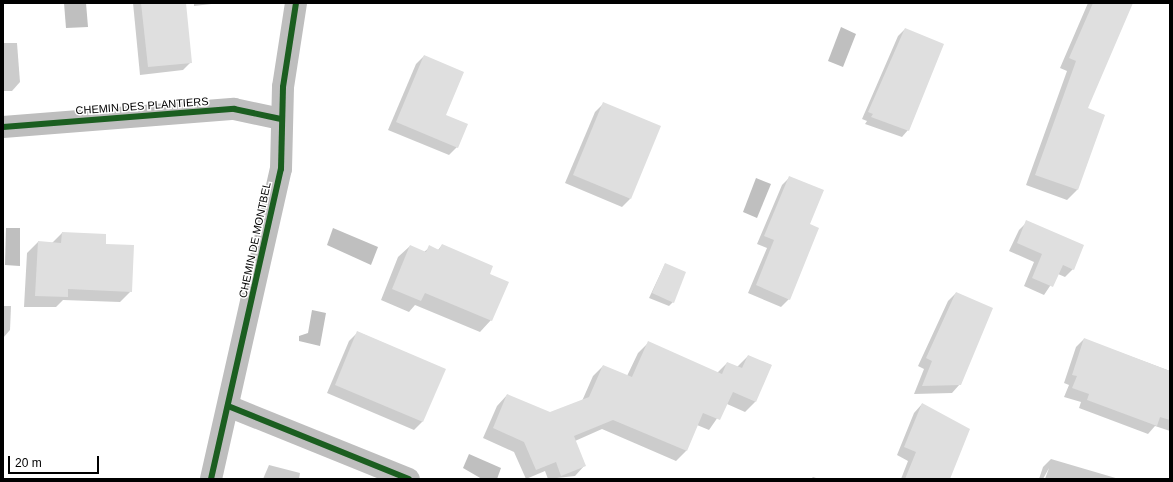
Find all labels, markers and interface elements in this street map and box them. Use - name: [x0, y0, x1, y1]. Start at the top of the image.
- street label: CHEMIN DES PLANTIERS: [75, 95, 209, 117]
- street label: CHEMIN DE MONTBEL: [236, 181, 274, 299]
- scale bar: [10, 448, 101, 474]
- text: 20 m: [15, 456, 42, 470]

